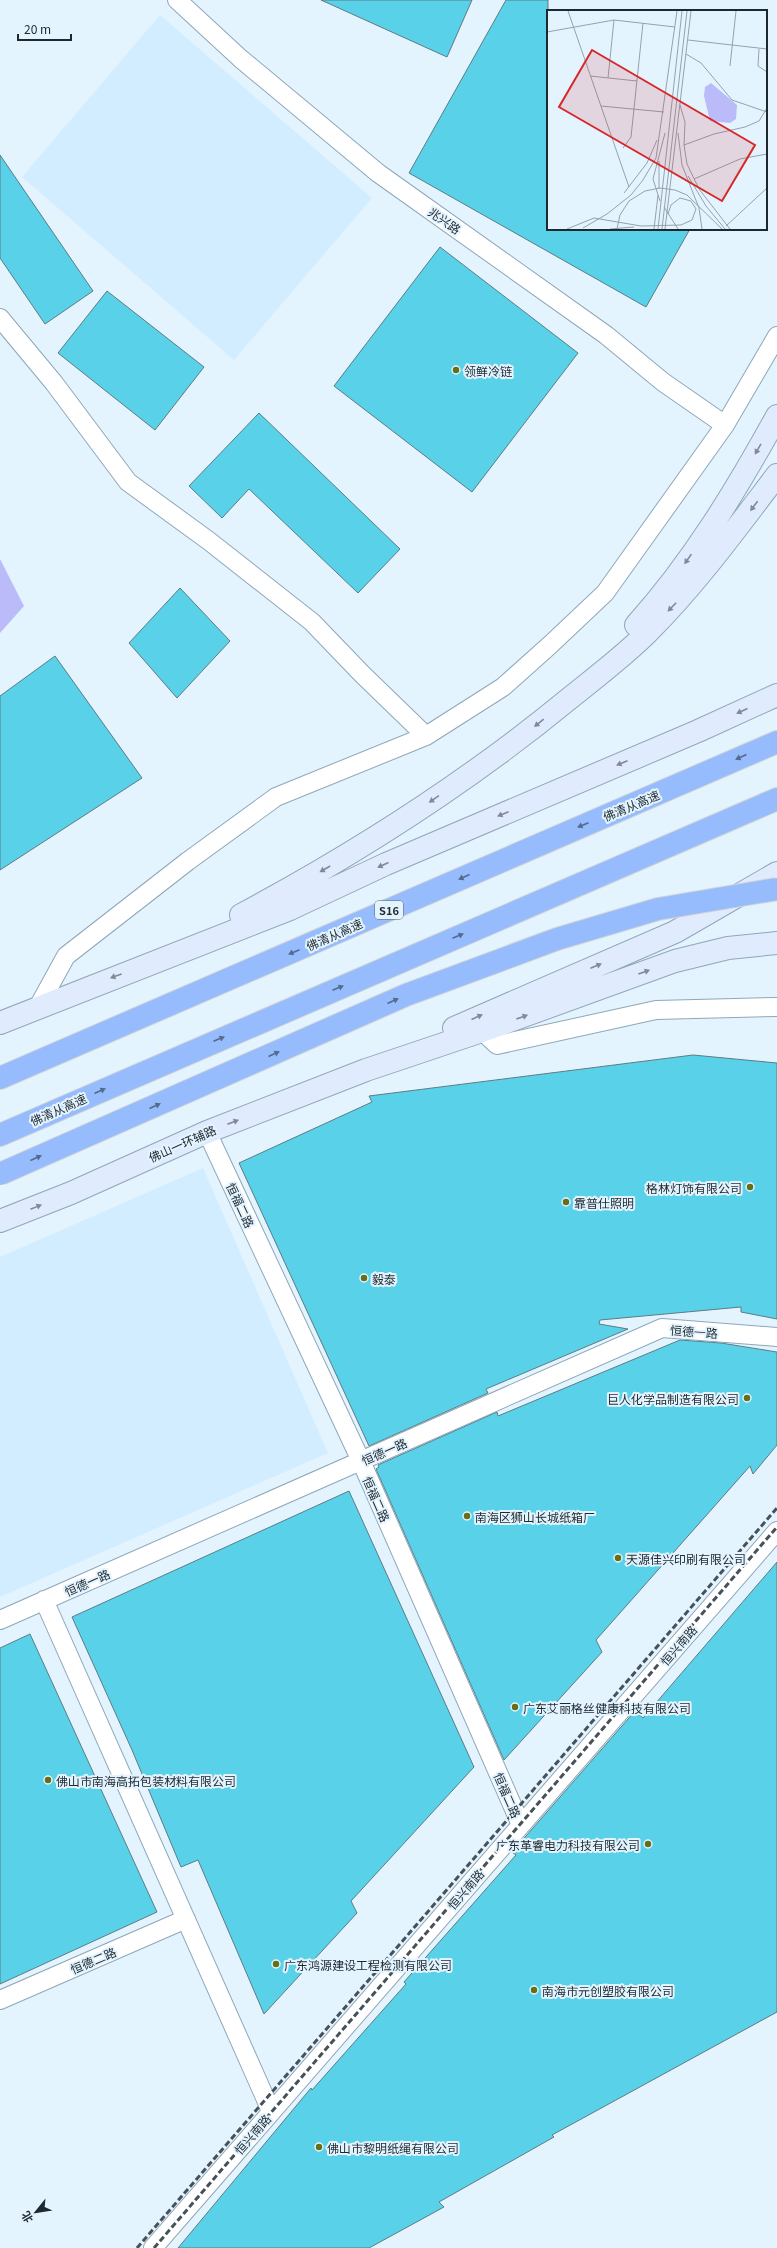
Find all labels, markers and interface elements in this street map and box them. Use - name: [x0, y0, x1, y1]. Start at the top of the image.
- inset map: [547, 10, 767, 230]
- scale bar: [18, 16, 71, 42]
- text: 20 m: [24, 20, 51, 37]
- street label: 兆兴路: [425, 203, 465, 237]
- place label: 领鲜冷链: [464, 362, 512, 379]
- marker: 领鲜冷链: [451, 365, 461, 375]
- one-way arrow: [754, 444, 761, 455]
- one-way arrow: [749, 500, 758, 511]
- one-way arrow: [684, 554, 692, 564]
- one-way arrow: [667, 602, 677, 612]
- one-way arrow: [736, 708, 747, 714]
- one-way arrow: [534, 719, 545, 728]
- one-way arrow: [735, 755, 747, 761]
- one-way arrow: [616, 760, 628, 766]
- street label: 佛清从高速: [600, 785, 662, 825]
- one-way arrow: [429, 795, 439, 803]
- one-way arrow: [496, 811, 508, 817]
- one-way arrow: [577, 823, 589, 829]
- one-way arrow: [377, 863, 389, 869]
- one-way arrow: [319, 866, 330, 873]
- one-way arrow: [458, 874, 469, 880]
- road number: S16: [375, 901, 403, 919]
- street label: 佛清从高速: [303, 914, 365, 954]
- one-way arrow: [452, 933, 463, 939]
- one-way arrow: [288, 949, 299, 955]
- one-way arrow: [591, 963, 602, 969]
- one-way arrow: [639, 968, 651, 974]
- one-way arrow: [110, 973, 122, 979]
- one-way arrow: [333, 984, 345, 990]
- one-way arrow: [387, 998, 399, 1004]
- one-way arrow: [517, 1013, 529, 1019]
- one-way arrow: [471, 1014, 483, 1020]
- one-way arrow: [214, 1036, 225, 1042]
- one-way arrow: [268, 1051, 279, 1057]
- one-way arrow: [94, 1088, 105, 1094]
- street label: 佛清从高速: [27, 1089, 89, 1129]
- one-way arrow: [149, 1103, 160, 1109]
- one-way arrow: [227, 1118, 239, 1124]
- street label: 佛山一环辅路: [146, 1121, 218, 1165]
- one-way arrow: [30, 1155, 42, 1161]
- place label: 格林灯饰有限公司: [646, 1179, 742, 1196]
- street label: 恒福二路: [223, 1180, 259, 1230]
- marker: 格林灯饰有限公司: [745, 1182, 755, 1192]
- place label: 靠普仕照明: [574, 1194, 634, 1211]
- marker: 靠普仕照明: [561, 1197, 571, 1207]
- one-way arrow: [31, 1203, 43, 1209]
- place label: 毅泰: [372, 1270, 396, 1287]
- marker: 毅泰: [359, 1273, 369, 1283]
- street label: 恒德一路: [669, 1321, 719, 1341]
- place label: 巨人化学品制造有限公司: [607, 1390, 739, 1407]
- marker: 巨人化学品制造有限公司: [742, 1393, 752, 1403]
- street label: 恒德一路: [359, 1433, 409, 1469]
- street label: 恒福二路: [359, 1474, 395, 1524]
- place label: 南海区狮山长城纸箱厂: [475, 1508, 595, 1525]
- marker: 南海区狮山长城纸箱厂: [462, 1511, 472, 1521]
- place label: 天源佳兴印刷有限公司: [626, 1550, 746, 1567]
- marker: 天源佳兴印刷有限公司: [613, 1553, 623, 1563]
- street label: 恒德一路: [62, 1564, 112, 1600]
- street label: 恒兴南路: [656, 1621, 700, 1669]
- place label: 广东艾丽格丝健康科技有限公司: [523, 1699, 691, 1716]
- marker: 广东艾丽格丝健康科技有限公司: [510, 1702, 520, 1712]
- street label: 恒福二路: [490, 1770, 526, 1820]
- place label: 佛山市南海高拓包装材料有限公司: [56, 1772, 236, 1789]
- marker: 佛山市南海高拓包装材料有限公司: [43, 1775, 53, 1785]
- place label: 广东革睿电力科技有限公司: [496, 1836, 640, 1853]
- marker: 广东革睿电力科技有限公司: [643, 1839, 653, 1849]
- street label: 恒兴南路: [443, 1865, 487, 1913]
- street label: 恒德二路: [68, 1943, 118, 1977]
- place label: 广东鸿源建设工程检测有限公司: [284, 1956, 452, 1973]
- marker: 广东鸿源建设工程检测有限公司: [271, 1959, 281, 1969]
- place label: 南海市元创塑胶有限公司: [542, 1982, 674, 1999]
- marker: 南海市元创塑胶有限公司: [529, 1985, 539, 1995]
- street label: 恒兴南路: [230, 2110, 274, 2158]
- place label: 佛山市黎明纸绳有限公司: [327, 2139, 459, 2156]
- marker: 佛山市黎明纸绳有限公司: [314, 2142, 324, 2152]
- north arrow: [16, 2192, 56, 2232]
- text: 北: [17, 2209, 36, 2226]

